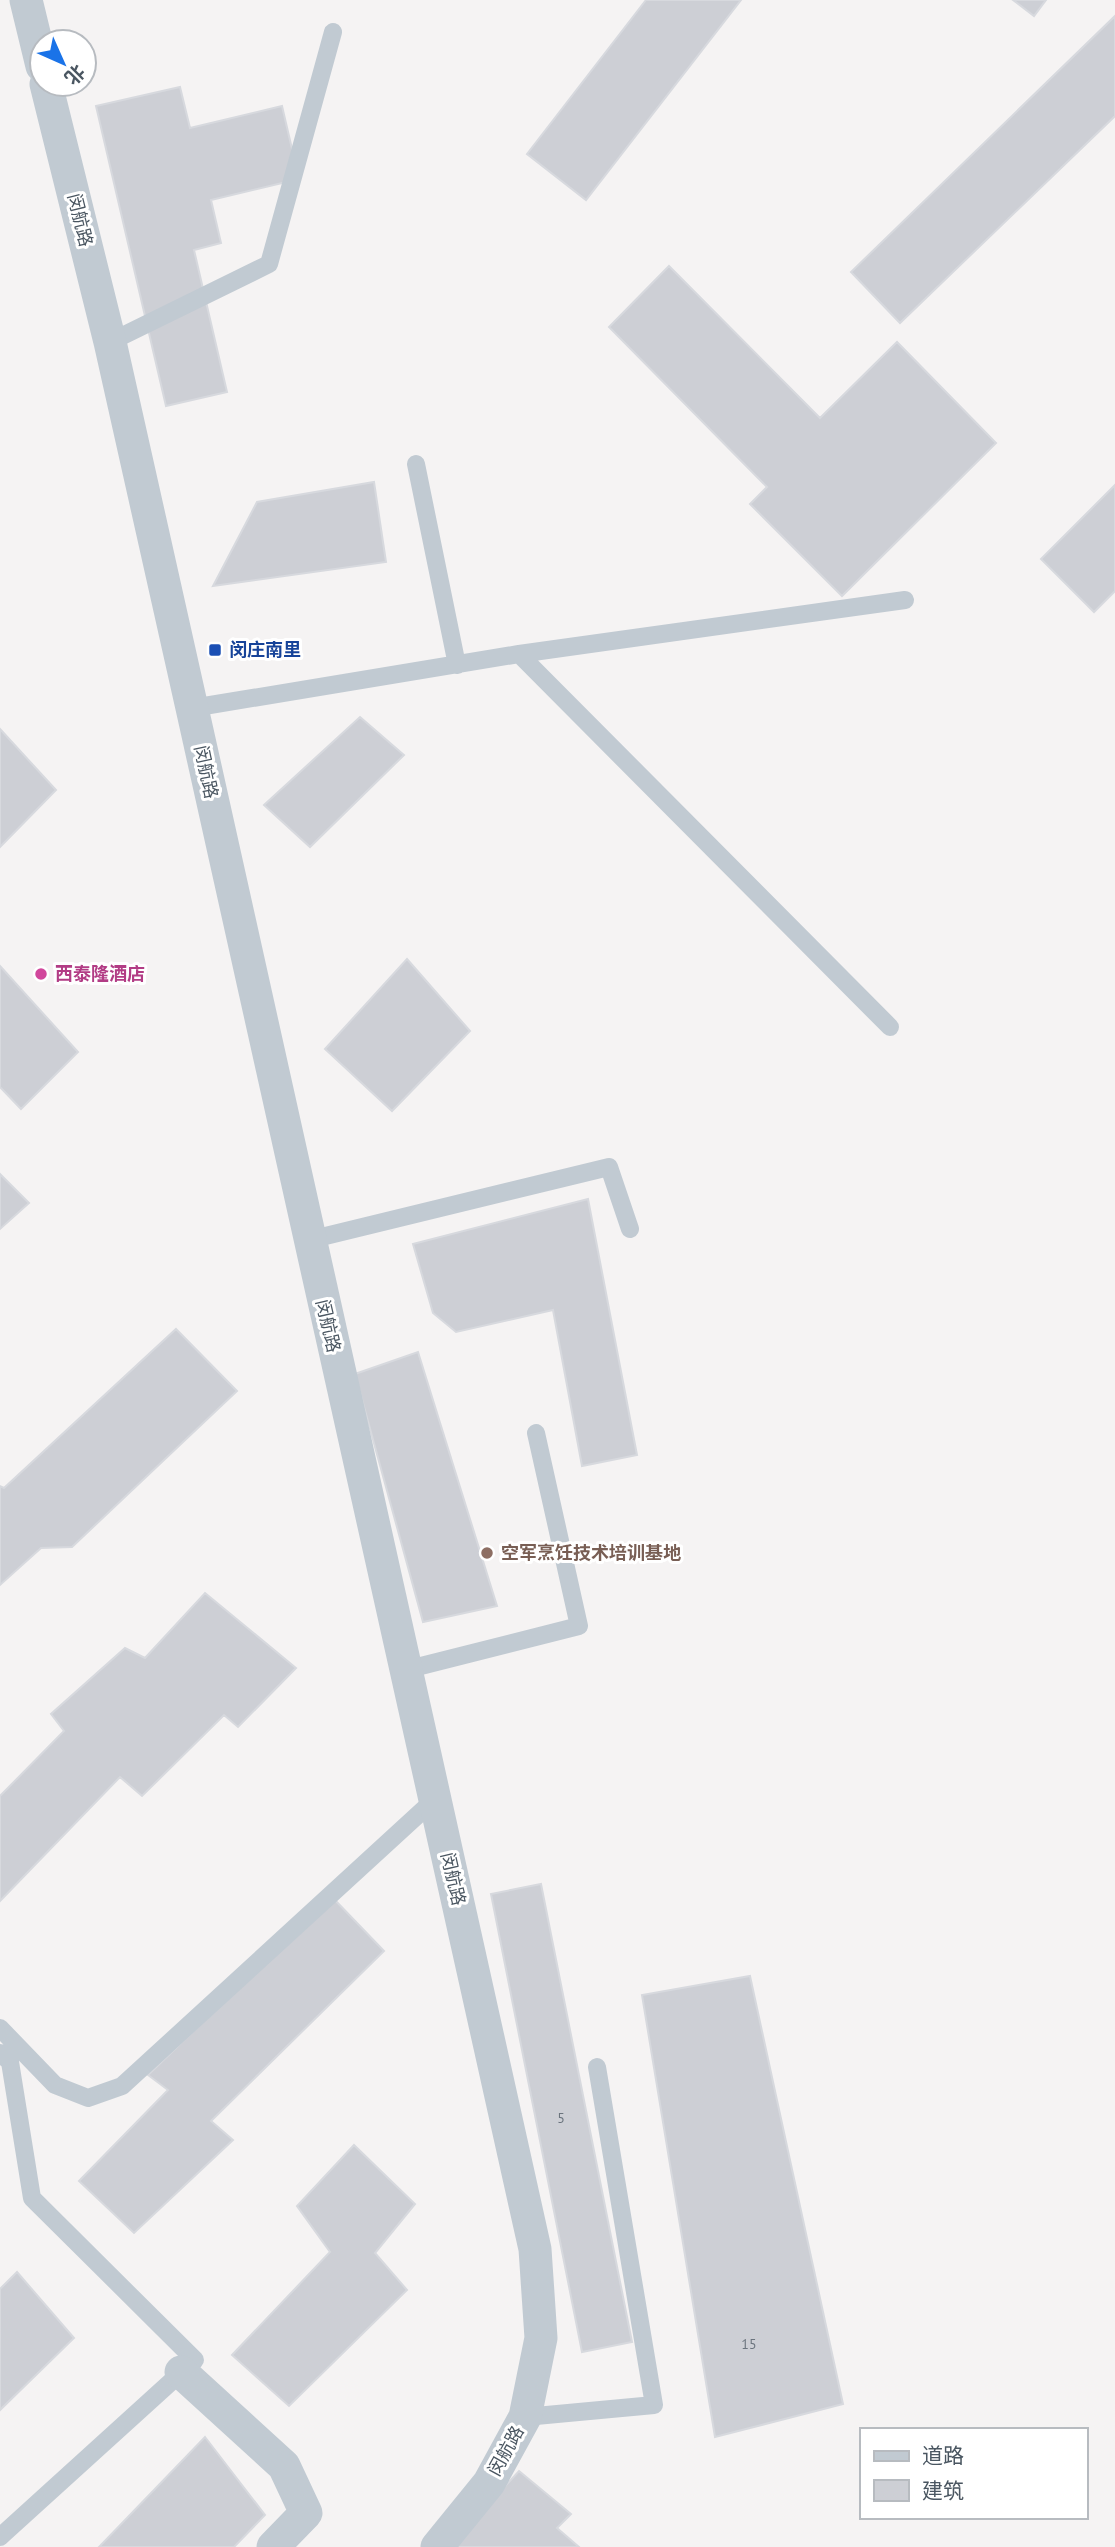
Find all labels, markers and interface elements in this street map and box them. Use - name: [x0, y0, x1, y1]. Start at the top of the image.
- north arrow: [28, 28, 98, 98]
- text: 北: [60, 60, 90, 90]
- street label: 闵航路: [63, 191, 98, 249]
- place label: 闵庄南里: [229, 638, 301, 661]
- marker: 闵庄南里: [207, 642, 223, 658]
- street label: 闵航路: [190, 743, 223, 801]
- place label: 西泰隆酒店: [55, 962, 145, 985]
- marker: 西泰隆酒店: [33, 966, 49, 982]
- street label: 闵航路: [311, 1297, 346, 1355]
- place label: 空军烹饪技术培训基地: [501, 1541, 681, 1564]
- marker: 空军烹饪技术培训基地: [479, 1545, 495, 1561]
- street label: 闵航路: [436, 1850, 471, 1908]
- house number: 5: [557, 2109, 565, 2127]
- house number: 15: [741, 2335, 757, 2353]
- street label: 闵航路: [482, 2422, 529, 2480]
- legend: [860, 2428, 1087, 2519]
- text: 道路: [922, 2442, 964, 2469]
- text: 建筑: [922, 2477, 964, 2504]

